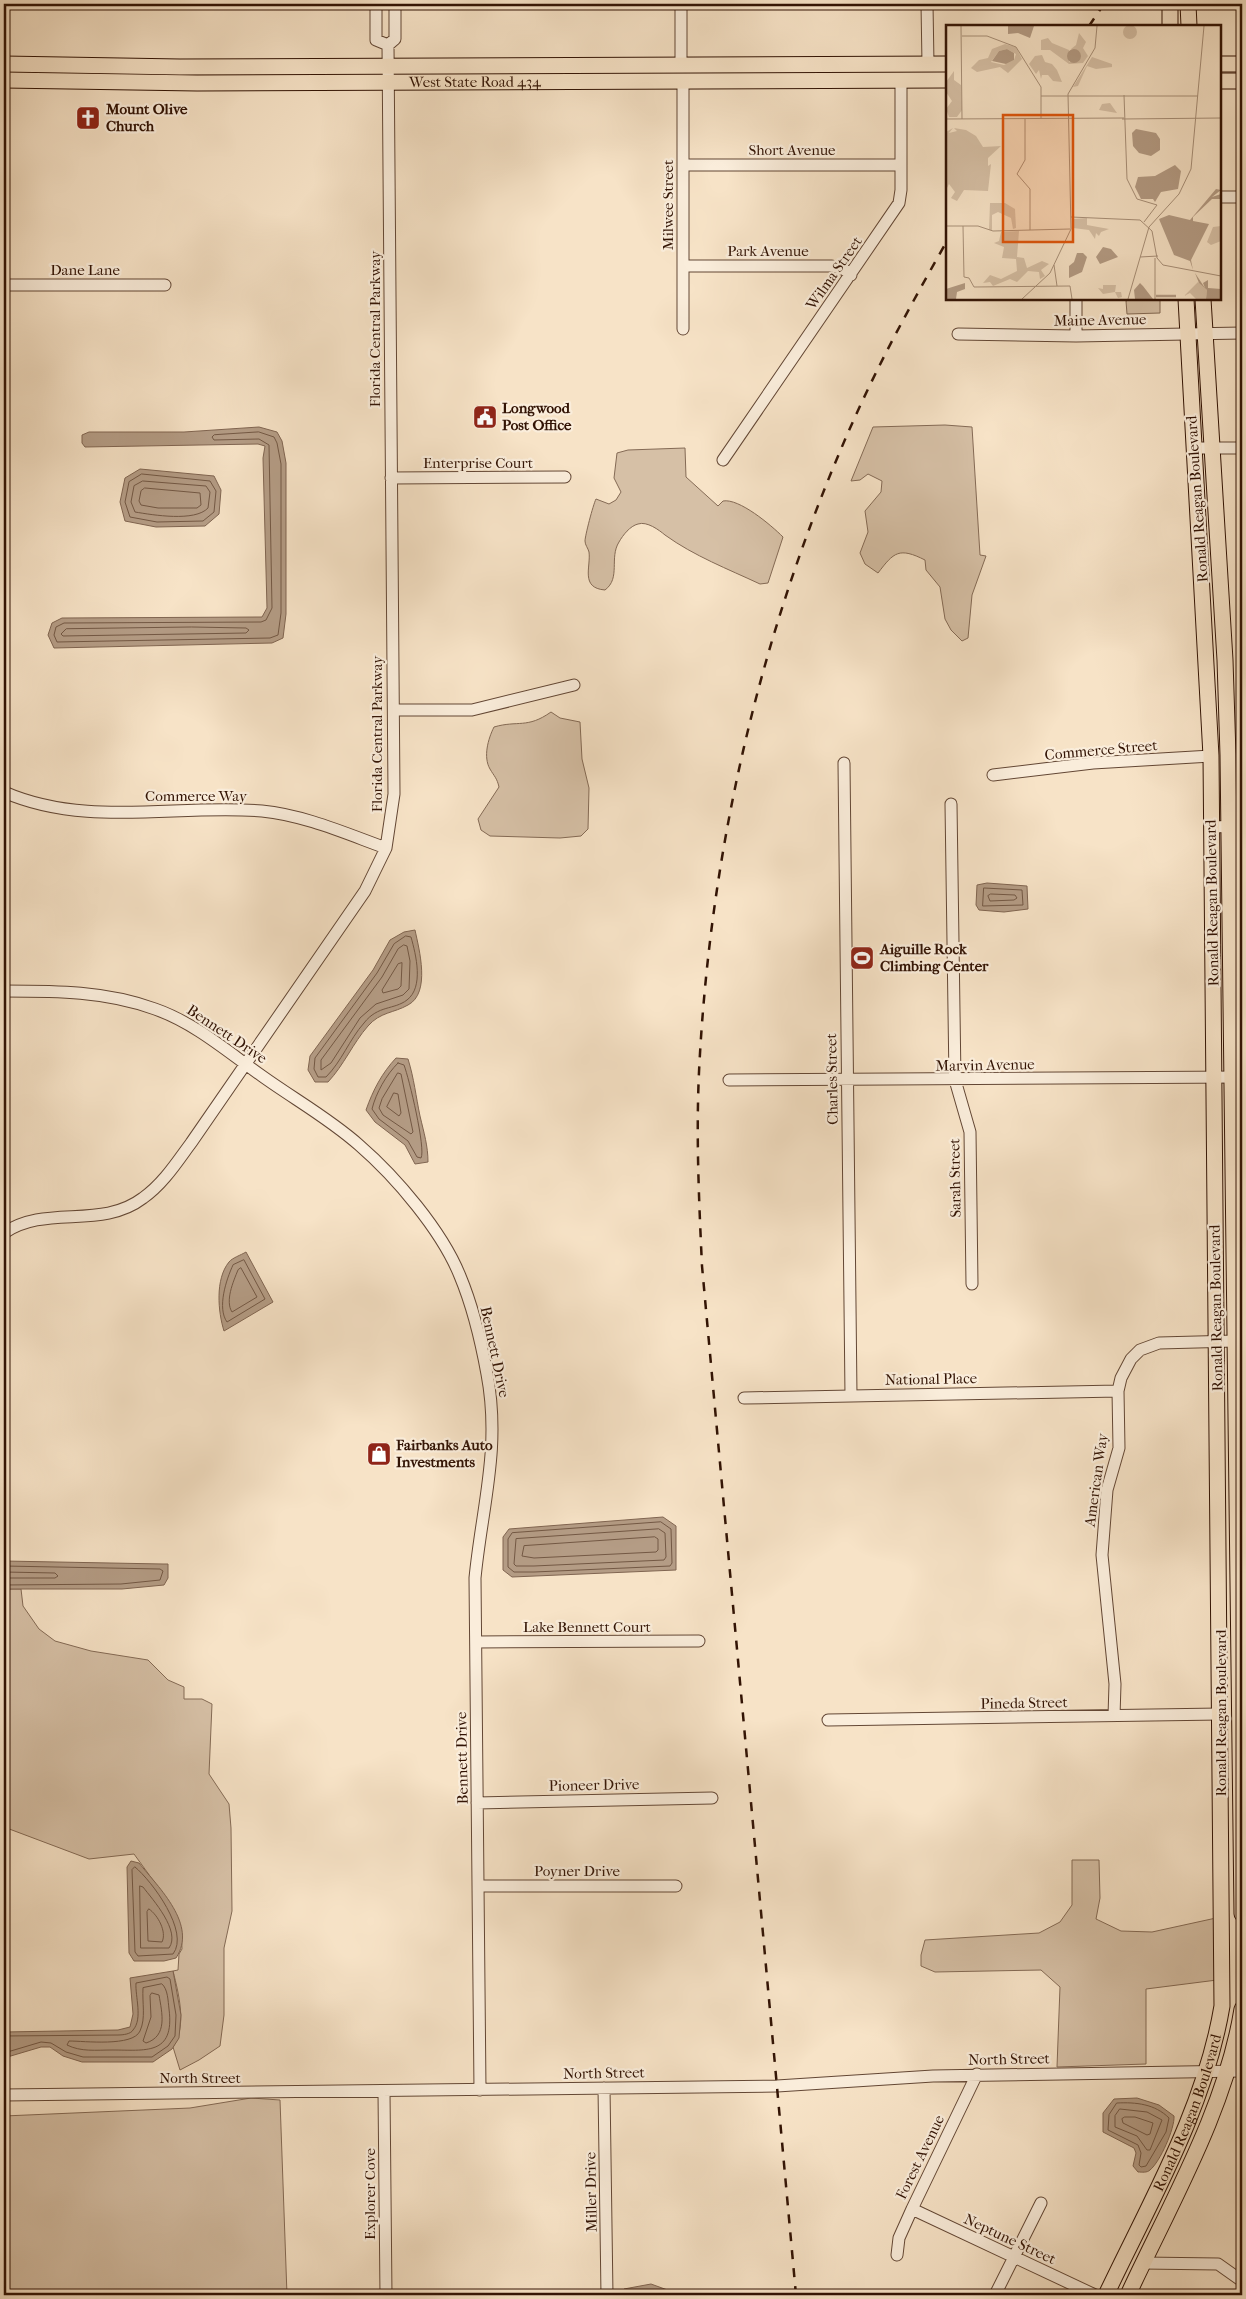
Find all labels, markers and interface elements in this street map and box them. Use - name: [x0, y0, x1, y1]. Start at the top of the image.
- inset map: [946, 25, 1221, 300]
- street label: West State Road 434: [408, 73, 542, 91]
- place label: Mount Olive Church: [105, 100, 188, 135]
- church icon: Mount Olive Church: [75, 105, 101, 131]
- street label: Short Avenue: [748, 141, 836, 159]
- street label: Milwee Street: [659, 159, 677, 250]
- street label: Wilma Street: [802, 232, 866, 314]
- street label: Park Avenue: [727, 242, 809, 260]
- street label: Florida Central Parkway: [366, 250, 384, 407]
- street label: Dane Lane: [50, 261, 120, 279]
- street label: Maine Avenue: [1053, 310, 1147, 330]
- place label: Longwood Post Office: [502, 399, 572, 434]
- public building icon: Longwood Post Office: [472, 404, 498, 430]
- street label: Ronald Reagan Boulevard: [1182, 414, 1212, 583]
- street label: Enterprise Court: [423, 454, 534, 472]
- street label: Florida Central Parkway: [368, 655, 386, 812]
- street label: Commerce Street: [1044, 736, 1159, 764]
- street label: Commerce Way: [145, 787, 248, 805]
- street label: Ronald Reagan Boulevard: [1202, 819, 1222, 987]
- place label: Aiguille Rock Climbing Center: [879, 940, 989, 975]
- sports icon: Aiguille Rock Climbing Center: [849, 945, 875, 971]
- street label: Bennett Drive: [184, 1001, 271, 1068]
- street label: Charles Street: [822, 1032, 842, 1125]
- street label: Marvin Avenue: [935, 1055, 1035, 1075]
- street label: Sarah Street: [945, 1138, 965, 1218]
- street label: Ronald Reagan Boulevard: [1206, 1224, 1226, 1392]
- street label: Bennett Drive: [477, 1305, 514, 1400]
- street label: National Place: [885, 1369, 978, 1389]
- street label: American Way: [1080, 1431, 1112, 1529]
- place label: Fairbanks Auto Investments: [395, 1436, 493, 1471]
- shop icon: Fairbanks Auto Investments: [366, 1441, 392, 1467]
- street label: Lake Bennett Court: [523, 1618, 652, 1636]
- street label: Ronald Reagan Boulevard: [1212, 1629, 1230, 1796]
- street label: Pineda Street: [980, 1693, 1069, 1713]
- street label: Bennett Drive: [452, 1711, 472, 1804]
- street label: Pioneer Drive: [549, 1775, 640, 1795]
- street label: Poyner Drive: [534, 1862, 621, 1880]
- street label: Ronald Reagan Boulevard: [1149, 2032, 1225, 2194]
- street label: North Street: [968, 2049, 1051, 2069]
- street label: North Street: [563, 2063, 646, 2083]
- street label: North Street: [159, 2069, 241, 2087]
- street label: Forest Avenue: [892, 2111, 948, 2202]
- street label: Explorer Cove: [361, 2147, 379, 2240]
- street label: Miller Drive: [581, 2151, 601, 2232]
- street label: Neptune Street: [961, 2210, 1059, 2268]

